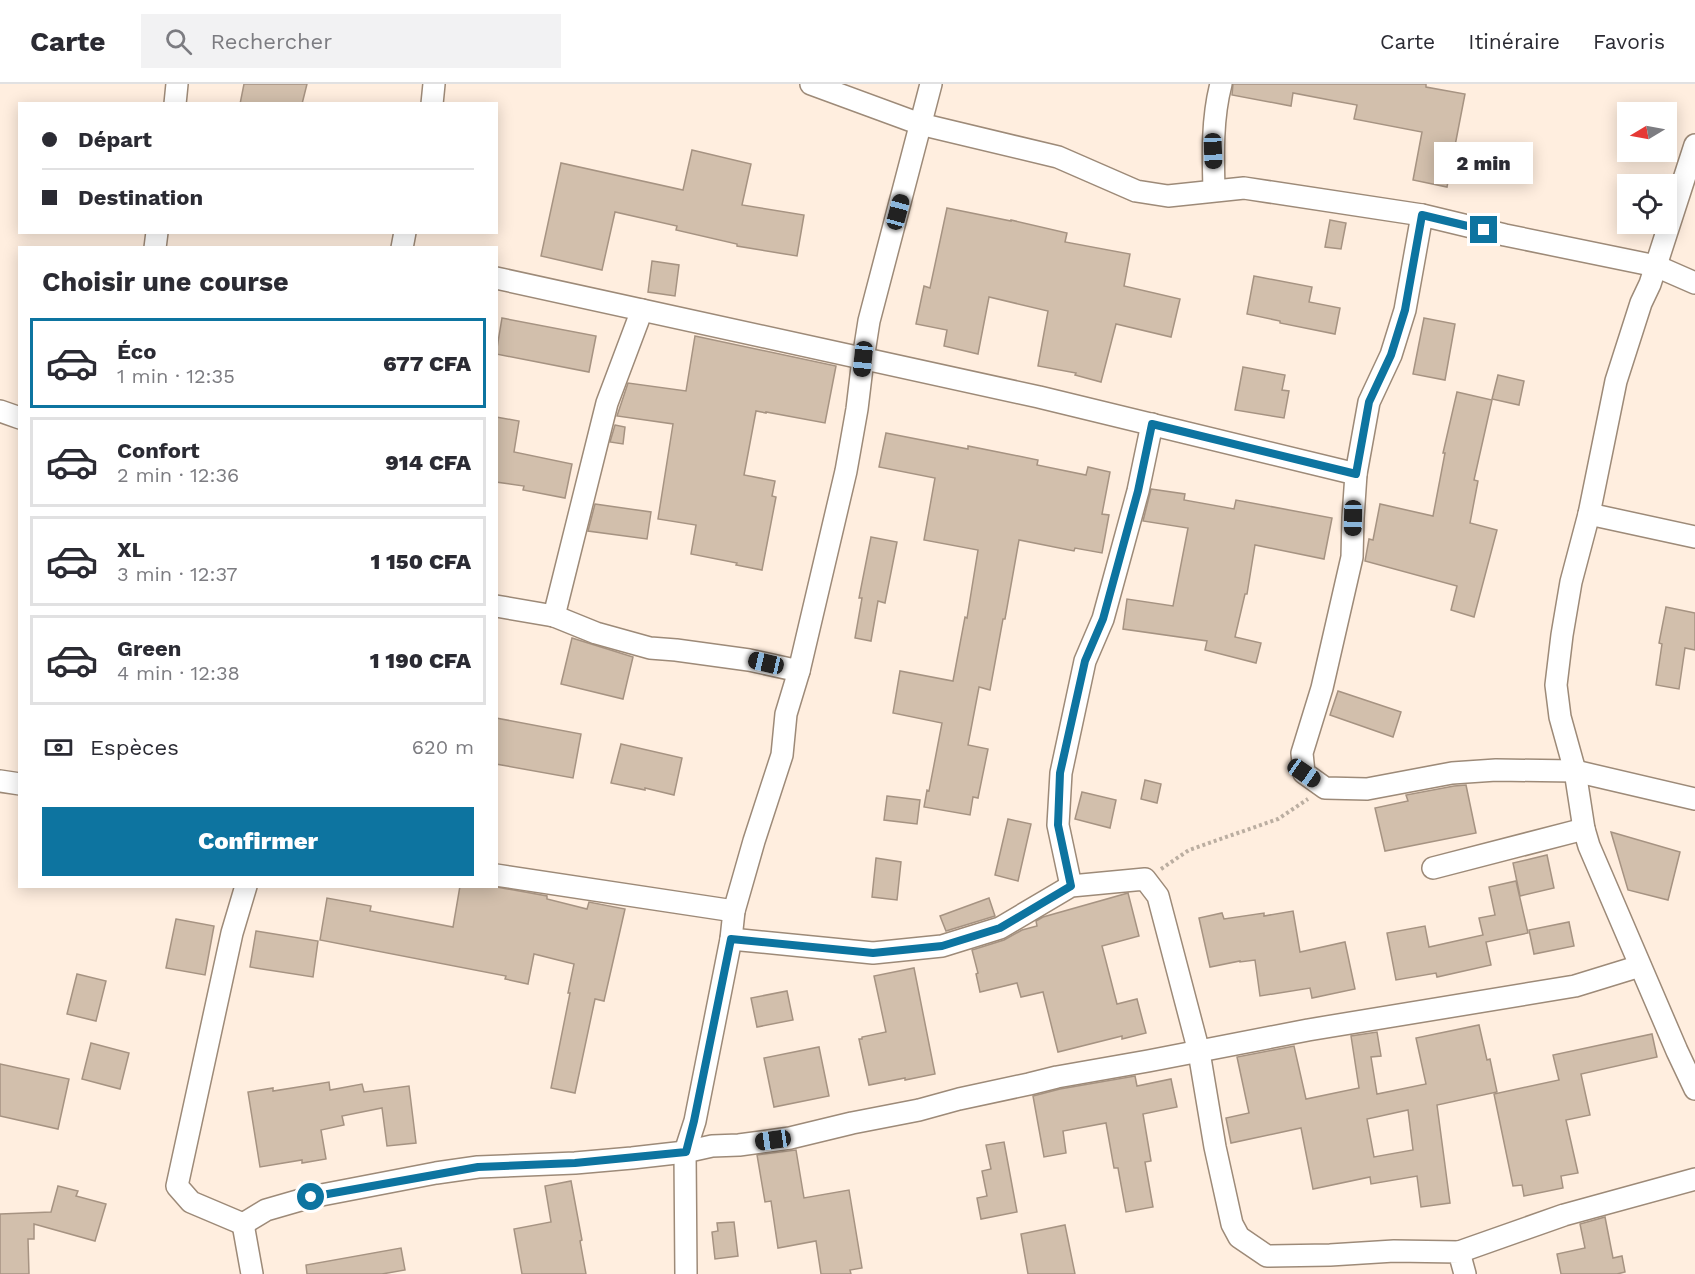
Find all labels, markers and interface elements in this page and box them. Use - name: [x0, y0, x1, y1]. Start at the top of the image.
- search box: [141, 14, 561, 68]
- text: Carte: [30, 25, 105, 58]
- icon: search: [162, 25, 195, 58]
- text: Rechercher: [210, 29, 332, 54]
- text: Carte: [1380, 29, 1435, 54]
- text: Itinéraire: [1468, 29, 1560, 54]
- text: Favoris: [1593, 29, 1665, 54]
- north arrow: [1617, 102, 1677, 162]
- map controls: [1617, 102, 1677, 234]
- text: Départ: [78, 127, 152, 152]
- car: [1203, 133, 1223, 169]
- callout: 2 min: [1434, 143, 1534, 185]
- text: 2 min: [1456, 151, 1511, 175]
- button: locate: [1617, 174, 1677, 234]
- text: Destination: [78, 185, 203, 210]
- car: [885, 192, 911, 232]
- route end: [1470, 216, 1497, 243]
- text: Choisir une course: [42, 266, 289, 298]
- icon: car: [45, 336, 99, 390]
- text: Éco: [117, 339, 156, 364]
- car: [852, 340, 874, 378]
- text: 677 CFA: [383, 351, 471, 376]
- text: 1 min · 12:35: [117, 364, 235, 388]
- icon: car: [45, 435, 99, 489]
- text: Confort: [117, 438, 200, 463]
- text: 914 CFA: [385, 450, 471, 475]
- text: 2 min · 12:36: [117, 463, 239, 487]
- car: [1344, 500, 1362, 536]
- icon: car: [45, 534, 99, 588]
- text: XL: [117, 537, 145, 562]
- text: 1 150 CFA: [370, 549, 471, 574]
- text: 3 min · 12:37: [117, 562, 237, 586]
- icon: car: [45, 633, 99, 687]
- text: Green: [117, 636, 181, 661]
- text: 1 190 CFA: [370, 648, 471, 673]
- car: [746, 650, 786, 676]
- text: 4 min · 12:38: [117, 661, 240, 685]
- icon: cash: [42, 731, 75, 764]
- text: Espèces: [90, 735, 179, 760]
- text: 620 m: [412, 735, 474, 759]
- car: [1284, 755, 1324, 791]
- button: Confirmer: [42, 807, 474, 876]
- car: [754, 1129, 792, 1151]
- route start: [297, 1183, 324, 1210]

